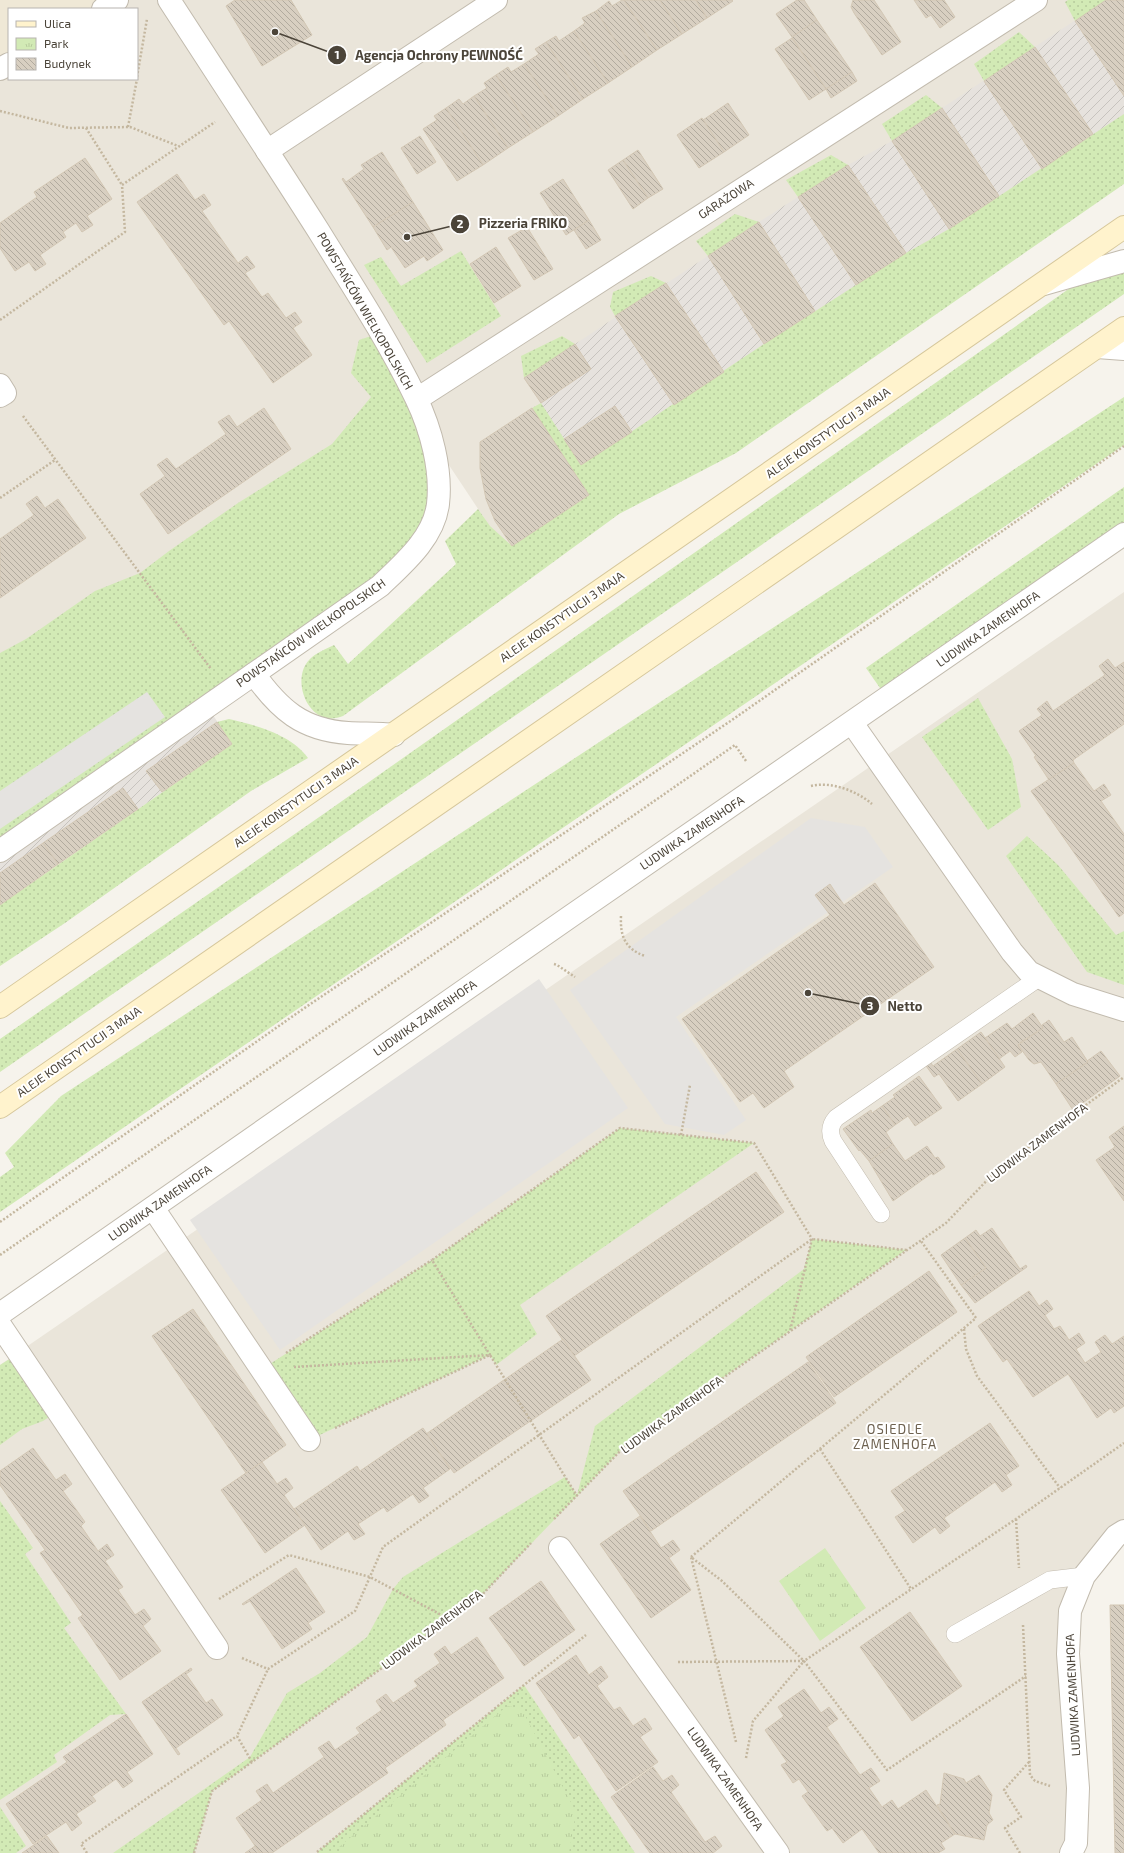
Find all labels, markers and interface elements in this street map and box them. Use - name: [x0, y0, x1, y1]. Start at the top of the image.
- legend: [8, 8, 138, 80]
- text: Ulica: [44, 16, 71, 30]
- text: Park: [44, 36, 69, 50]
- callout: Agencja Ochrony PEWNOŚĆ: [327, 43, 531, 68]
- text: Agencja Ochrony PEWNOŚĆ: [355, 46, 523, 63]
- text: 1: [334, 47, 340, 61]
- text: Budynek: [44, 56, 91, 70]
- street label: GARAŻOWA: [695, 175, 756, 221]
- callout: Pizzeria FRIKO: [450, 211, 575, 236]
- text: Pizzeria FRIKO: [479, 215, 567, 231]
- text: 2: [457, 216, 464, 230]
- street label: POWSTAŃCÓW WIELKOPOLSKICH: [315, 229, 417, 392]
- street label: ALEJE KONSTYTUCJI 3 MAJA: [763, 384, 893, 480]
- street label: ALEJE KONSTYTUCJI 3 MAJA: [497, 568, 627, 664]
- street label: POWSTAŃCÓW WIELKOPOLSKICH: [233, 575, 388, 689]
- street label: LUDWIKA ZAMENHOFA: [933, 587, 1042, 669]
- street label: ALEJE KONSTYTUCJI 3 MAJA: [231, 753, 361, 849]
- street label: LUDWIKA ZAMENHOFA: [637, 792, 747, 872]
- street label: LUDWIKA ZAMENHOFA: [370, 976, 479, 1058]
- callout: Netto: [860, 994, 931, 1019]
- text: 3: [867, 998, 874, 1012]
- text: Netto: [887, 998, 923, 1014]
- street label: ALEJE KONSTYTUCJI 3 MAJA: [14, 1003, 144, 1099]
- street label: LUDWIKA ZAMENHOFA: [983, 1099, 1090, 1185]
- street label: LUDWIKA ZAMENHOFA: [105, 1161, 214, 1243]
- street label: LUDWIKA ZAMENHOFA: [618, 1372, 726, 1456]
- district label: OSIEDLE ZAMENHOFA: [853, 1421, 937, 1452]
- street label: LUDWIKA ZAMENHOFA: [378, 1586, 485, 1672]
- street label: LUDWIKA ZAMENHOFA: [1062, 1633, 1082, 1757]
- street label: LUDWIKA ZAMENHOFA: [685, 1724, 767, 1833]

